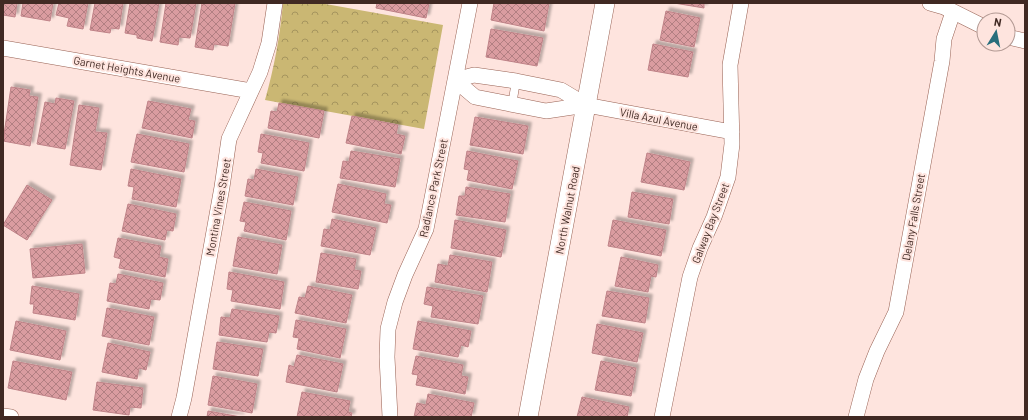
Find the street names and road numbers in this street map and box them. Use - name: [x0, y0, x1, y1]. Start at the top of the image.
- street label: Garnet Heights Avenue: [73, 53, 182, 85]
- street label: Villa Azul Avenue: [619, 105, 699, 133]
- street label: Radiance Park Street: [416, 138, 450, 238]
- street label: Montina Vines Street: [203, 157, 233, 257]
- street label: North Walnut Road: [552, 165, 582, 255]
- street label: Delany Falls Street: [899, 173, 927, 261]
- street label: Galway Bay Street: [689, 181, 731, 265]

